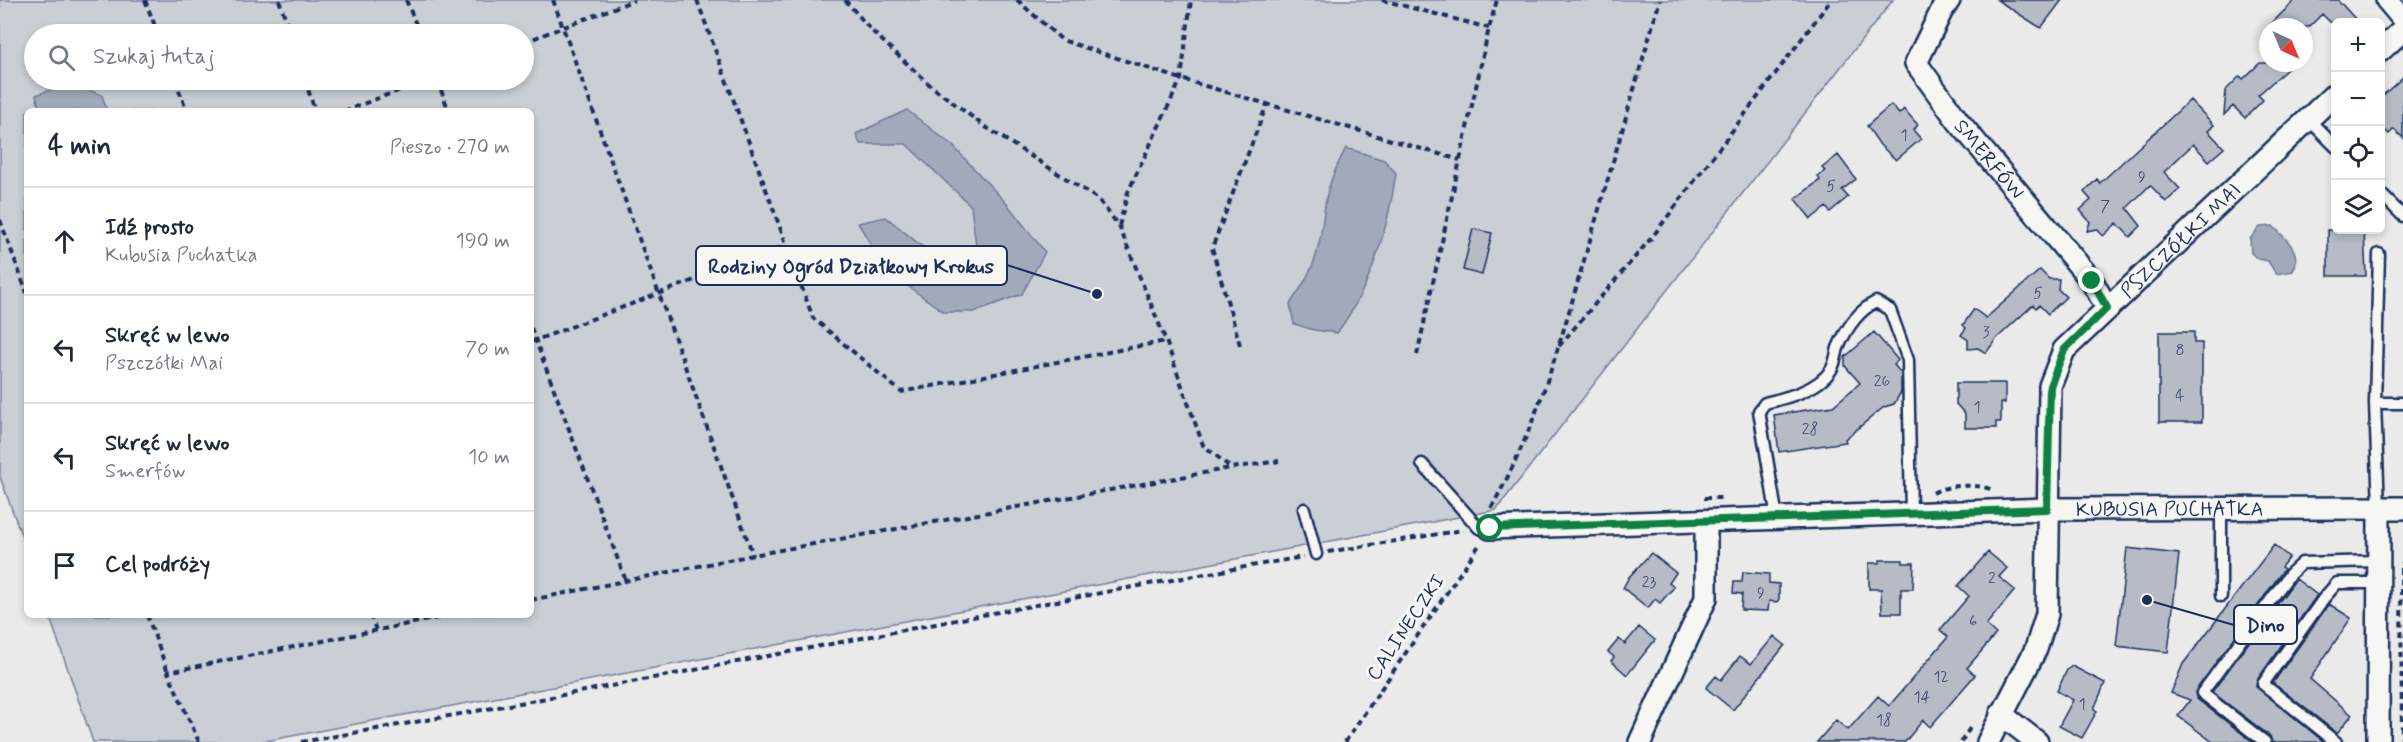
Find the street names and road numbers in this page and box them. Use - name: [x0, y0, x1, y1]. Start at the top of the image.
- street label: SMERFÓW: [1947, 114, 2030, 205]
- street label: PSZCZÓŁKI MAI: [2115, 178, 2247, 305]
- street label: KUBUSIA PUCHATKA: [2076, 496, 2264, 524]
- street label: CALINECZKI: [1361, 569, 1452, 686]

